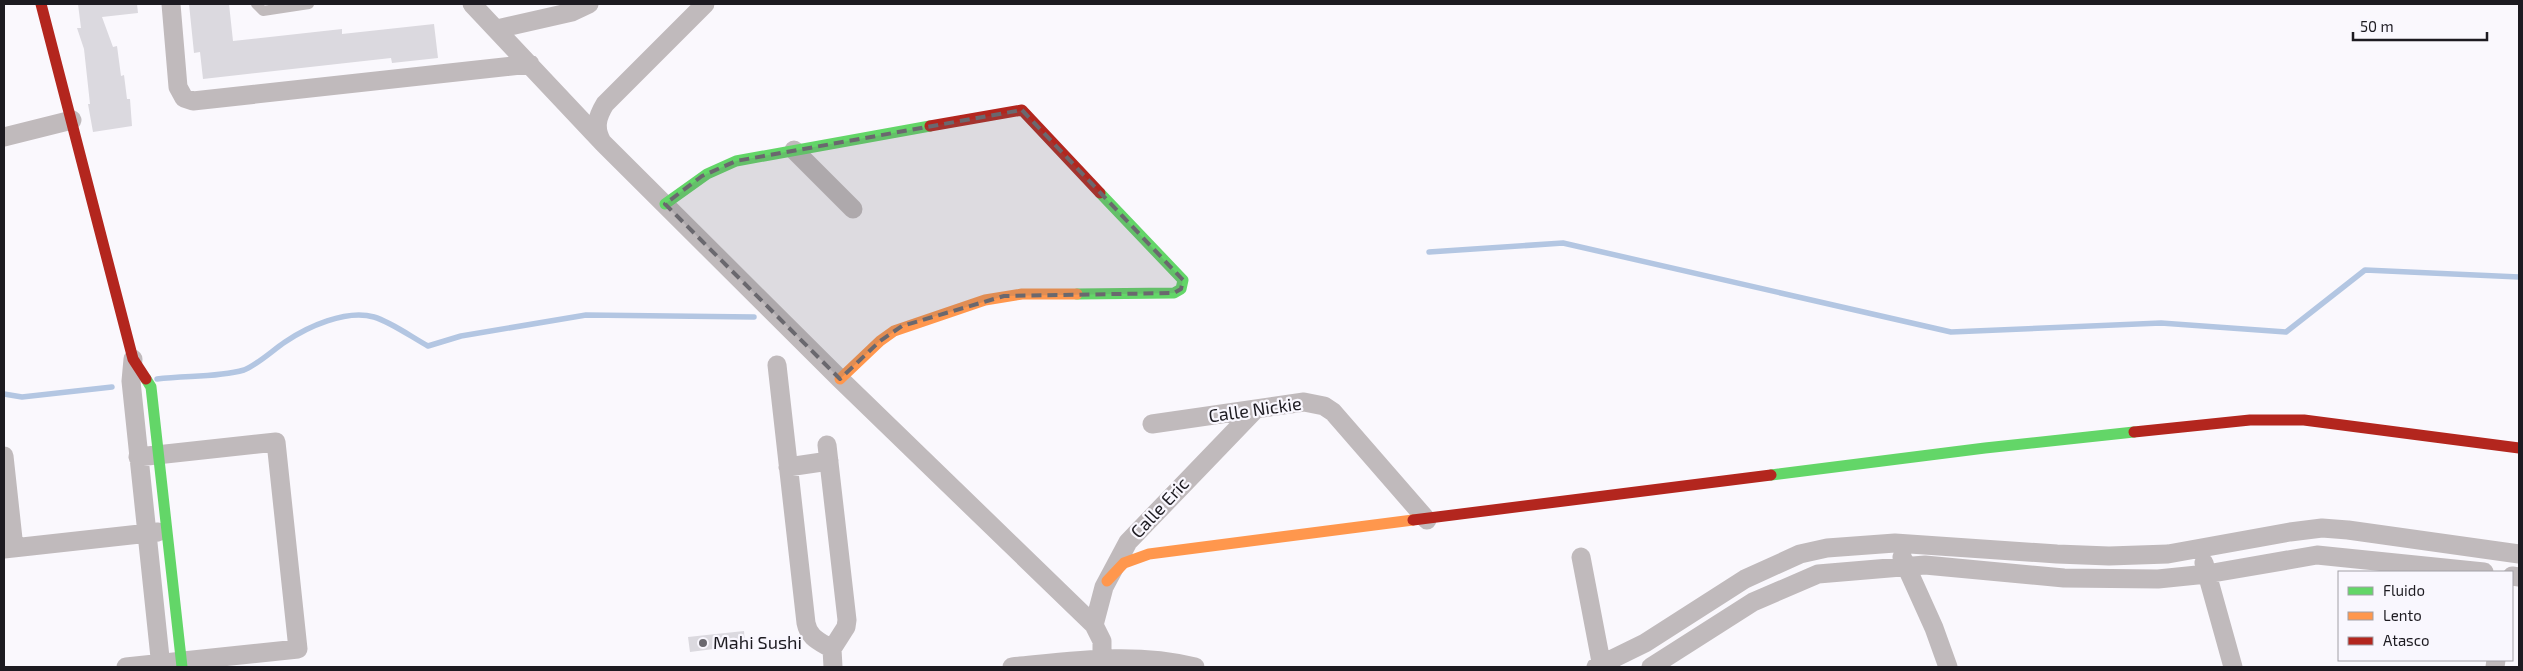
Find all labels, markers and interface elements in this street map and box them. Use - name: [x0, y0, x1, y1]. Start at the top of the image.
- scale bar: [2353, 10, 2487, 42]
- text: 50 m: [2360, 17, 2394, 35]
- street label: Calle Nickie: [1207, 392, 1303, 426]
- street label: Calle Eric: [1126, 472, 1193, 542]
- legend: [2338, 571, 2513, 661]
- text: Fluido: [2383, 581, 2425, 599]
- text: Lento: [2383, 606, 2422, 624]
- place label: Mahi Sushi: [713, 631, 802, 653]
- text: Atasco: [2383, 631, 2429, 649]
- marker: Mahi Sushi: [697, 637, 709, 649]

